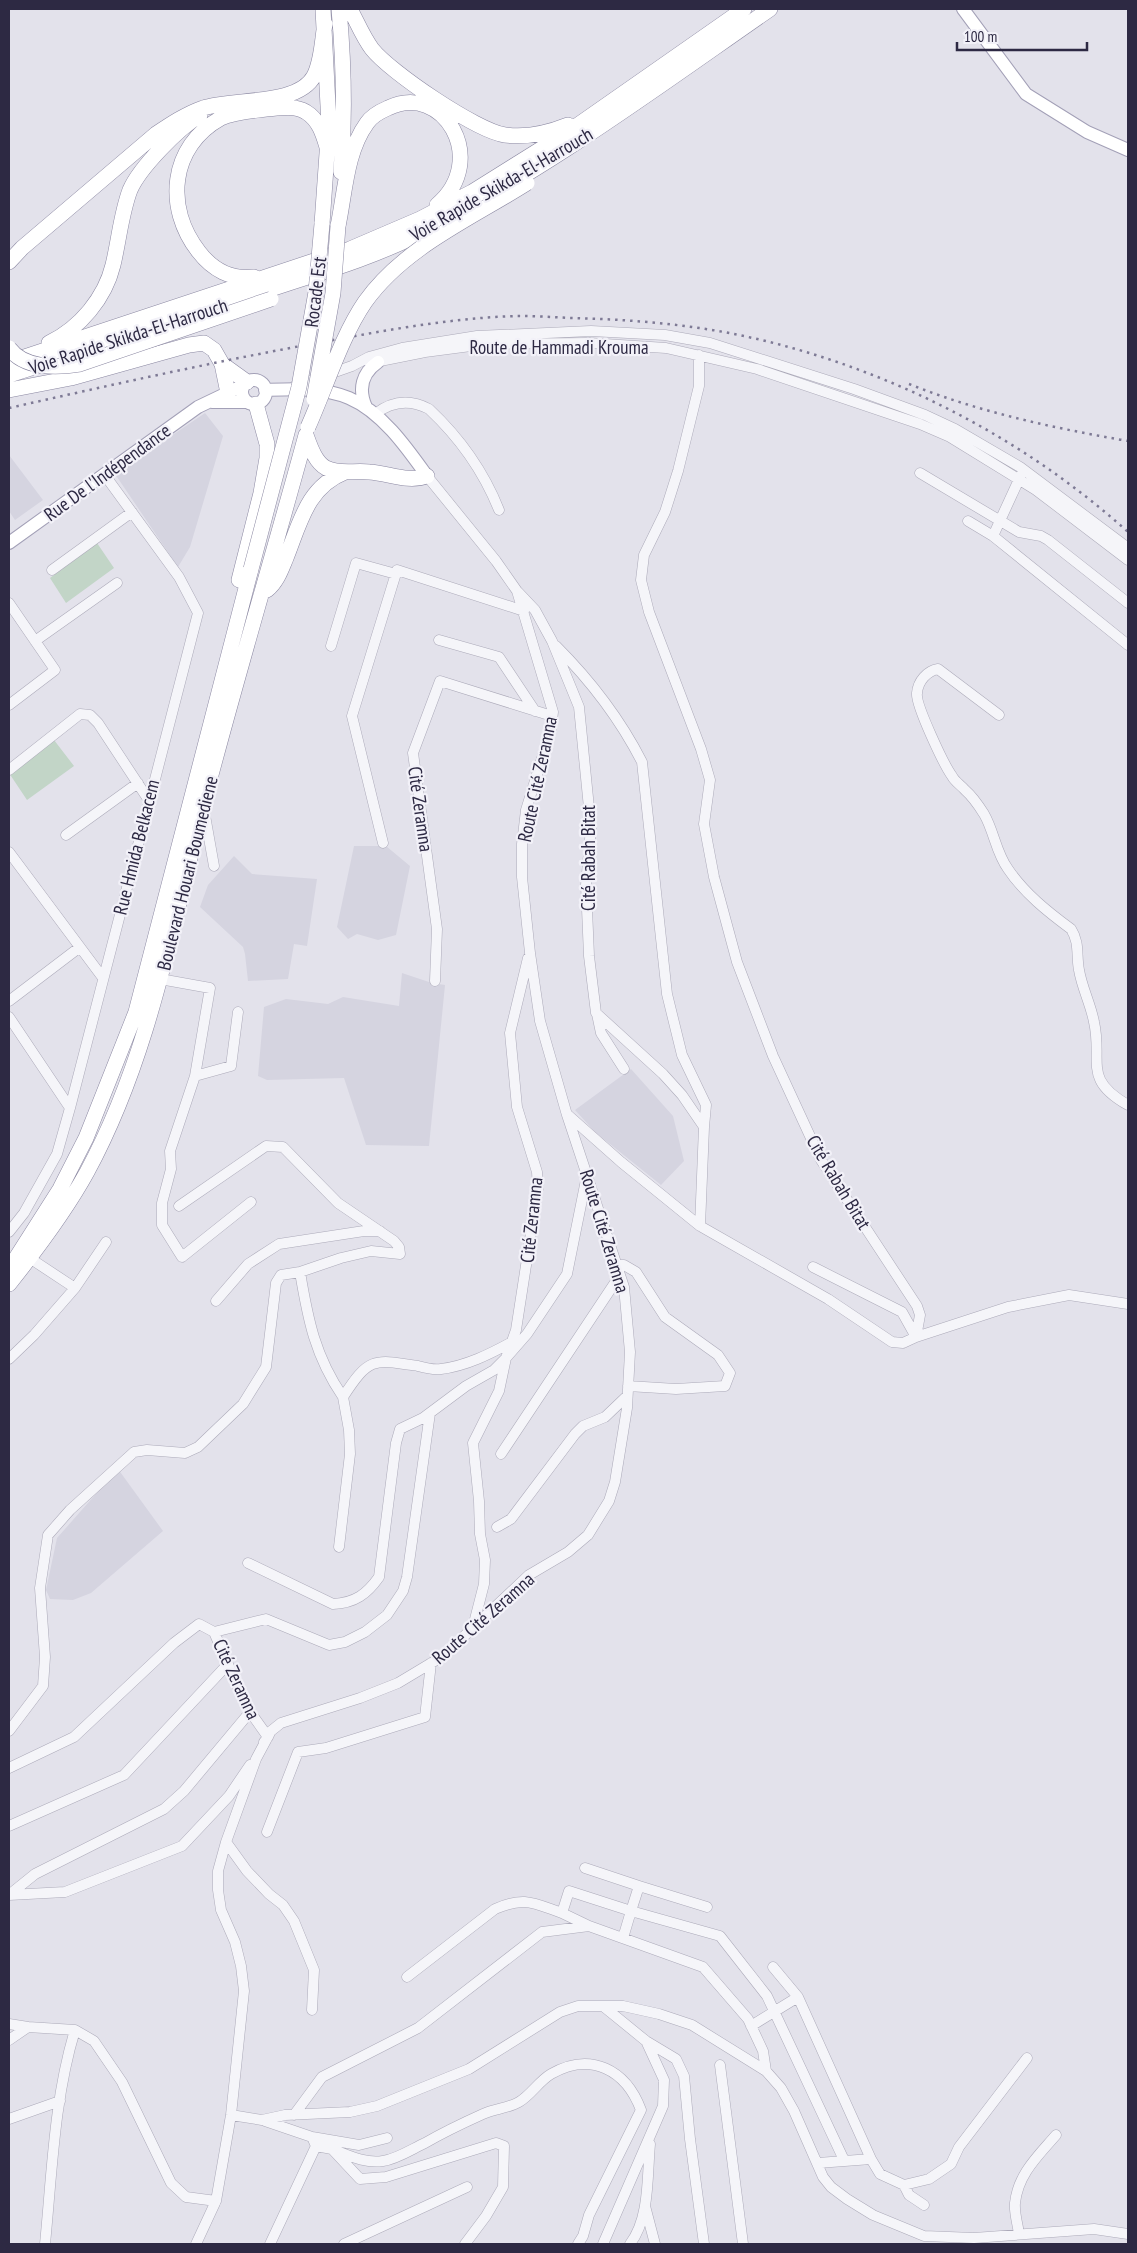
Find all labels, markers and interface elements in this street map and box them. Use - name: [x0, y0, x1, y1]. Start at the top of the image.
- scale bar: [957, 20, 1087, 52]
- text: 100 m: [964, 27, 997, 46]
- street label: Voie Rapide Skikda-El-Harrouch: [404, 122, 597, 247]
- street label: Rocade Est: [299, 255, 331, 329]
- street label: Voie Rapide Skikda-El-Harrouch: [25, 293, 230, 380]
- street label: Route de Hammadi Krouma: [470, 335, 648, 359]
- street label: Rue De l'Indépendance: [39, 418, 175, 526]
- street label: Route Cité Zeramna: [512, 714, 562, 844]
- street label: Cité Zeramna: [403, 765, 439, 853]
- street label: Boulevard Houari Boumediene: [151, 773, 223, 973]
- street label: Rue Hmida Belkacem: [108, 777, 164, 917]
- street label: Cité Rabah Bitat: [576, 804, 600, 911]
- street label: Cité Rabah Bitat: [801, 1130, 877, 1234]
- street label: Route Cité Zeramna: [575, 1166, 635, 1296]
- street label: Cité Zeramna: [515, 1176, 547, 1264]
- street label: Route Cité Zeramna: [427, 1567, 539, 1669]
- street label: Cité Zeramna: [208, 1635, 266, 1723]

